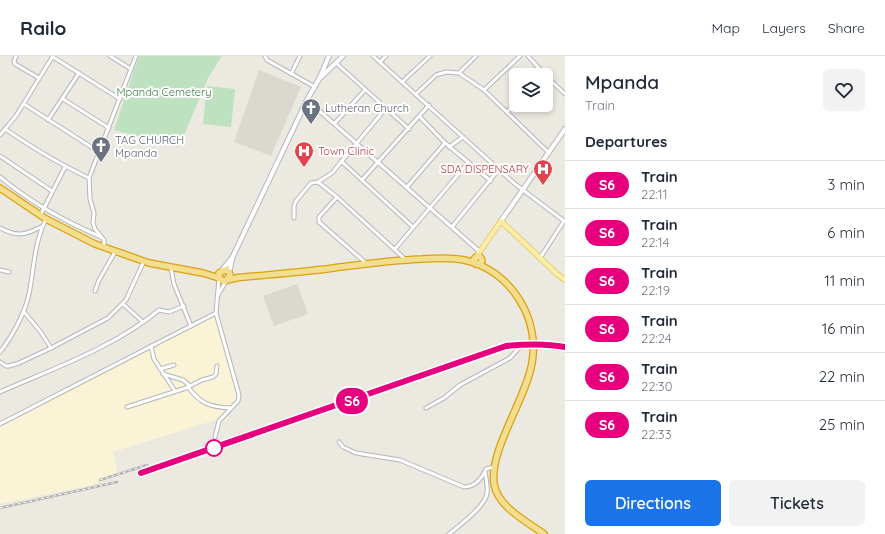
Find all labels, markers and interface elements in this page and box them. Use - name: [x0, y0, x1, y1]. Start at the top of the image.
- text: Railo: [20, 16, 66, 40]
- text: Map: [711, 19, 740, 37]
- text: Layers: [762, 19, 806, 37]
- text: Share: [828, 19, 865, 37]
- map controls: [509, 68, 553, 112]
- button: layers: [509, 68, 553, 112]
- button: heart: [823, 69, 865, 111]
- text: Mpanda: [585, 70, 659, 94]
- park label: Mpanda Cemetery: [116, 85, 212, 99]
- church icon: Lutheran Church: [300, 97, 322, 125]
- text: Train: [585, 97, 615, 113]
- place label: Lutheran Church: [325, 101, 409, 115]
- text: Departures: [585, 132, 667, 151]
- place label: TAG CHURCH Mpanda: [115, 133, 184, 160]
- church icon: TAG CHURCH Mpanda: [90, 135, 112, 163]
- hospital icon: Town Clinic: [293, 140, 315, 168]
- place label: Town Clinic: [318, 144, 374, 158]
- hospital icon: SDA DISPENSARY: [532, 158, 554, 186]
- place label: SDA DISPENSARY: [441, 162, 529, 176]
- text: Train: [641, 167, 678, 186]
- text: 3 min: [827, 175, 865, 194]
- text: S6: [599, 176, 615, 194]
- text: 22:11: [641, 186, 667, 202]
- text: Train: [641, 215, 678, 234]
- text: 6 min: [827, 223, 865, 242]
- text: S6: [599, 224, 615, 242]
- text: 22:14: [641, 234, 669, 250]
- text: Train: [641, 263, 678, 282]
- text: 11 min: [824, 271, 865, 290]
- text: S6: [599, 272, 615, 290]
- text: 22:19: [641, 282, 670, 298]
- text: Train: [641, 311, 678, 330]
- text: 16 min: [822, 319, 865, 338]
- text: S6: [599, 320, 615, 338]
- text: 22:24: [641, 330, 672, 346]
- text: Train: [641, 359, 678, 378]
- text: 22 min: [819, 367, 865, 386]
- text: S6: [599, 368, 615, 386]
- text: 22:30: [641, 378, 672, 394]
- line badge: S6: [334, 388, 370, 414]
- text: S6: [344, 392, 360, 410]
- text: Train: [641, 407, 678, 426]
- text: 25 min: [819, 415, 865, 434]
- text: S6: [599, 416, 615, 434]
- text: 22:33: [641, 426, 671, 442]
- unlabelled marker: [205, 439, 223, 457]
- button: Directions: [585, 480, 721, 526]
- button: Tickets: [729, 480, 865, 526]

